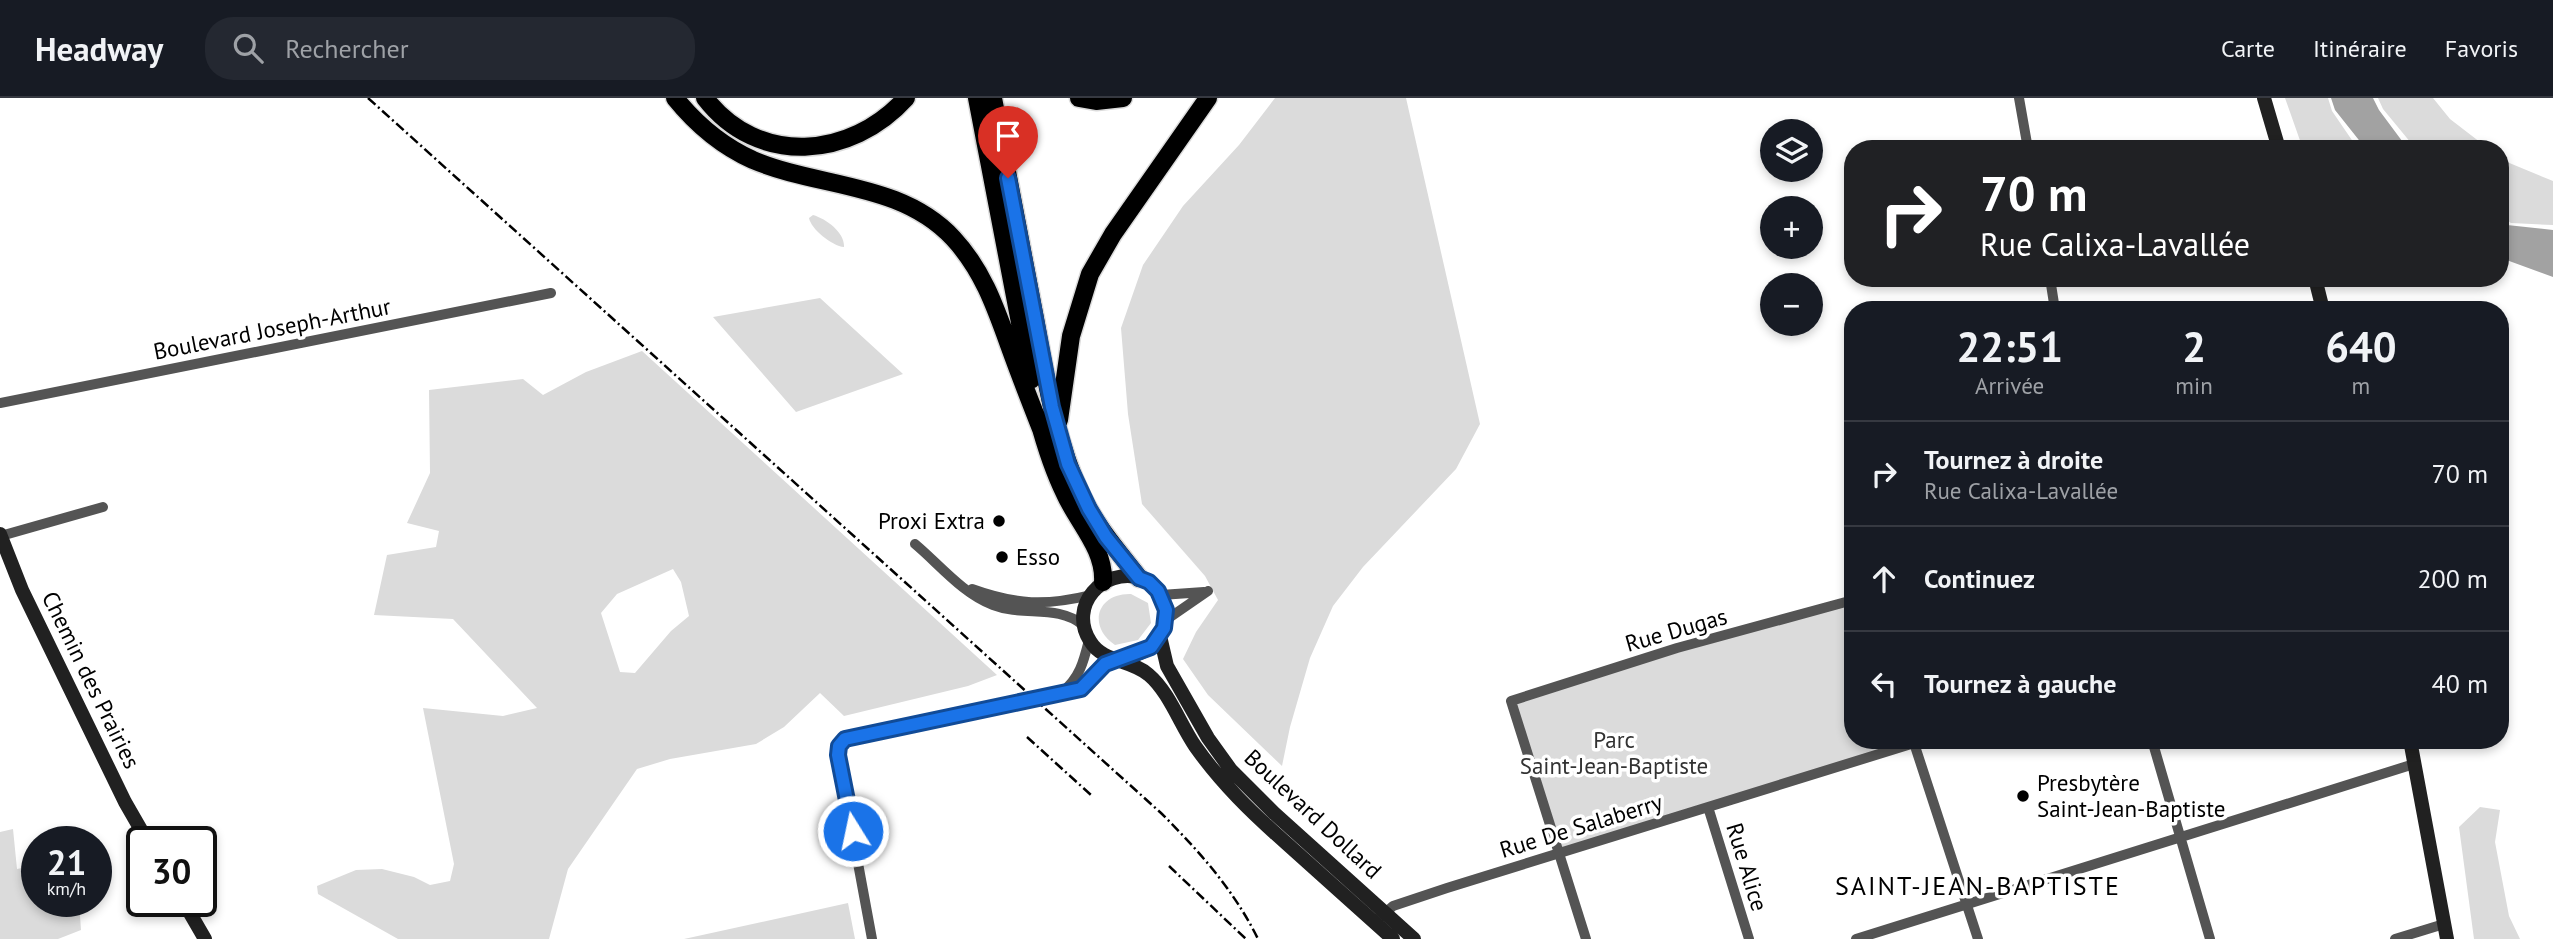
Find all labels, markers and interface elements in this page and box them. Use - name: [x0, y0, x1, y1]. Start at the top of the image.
- search box: [205, 17, 695, 80]
- text: Headway: [35, 27, 163, 70]
- icon: search: [229, 29, 267, 67]
- text: Rechercher: [285, 32, 408, 65]
- text: Carte: [2221, 33, 2275, 64]
- text: Itinéraire: [2313, 33, 2407, 64]
- text: Favoris: [2445, 33, 2518, 64]
- pin: [978, 106, 1038, 178]
- icon: arrive: [989, 117, 1027, 155]
- map controls: [1760, 119, 1823, 336]
- button: layers: [1760, 119, 1823, 182]
- text: 70 m: [1980, 161, 2087, 225]
- icon: right: [1865, 168, 1956, 259]
- button: +: [1760, 196, 1823, 259]
- text: Rue Calixa-Lavallée: [1980, 223, 2250, 265]
- button: −: [1760, 273, 1823, 336]
- street label: Boulevard Joseph-Arthur: [151, 291, 393, 366]
- text: 22:51: [1956, 319, 2063, 374]
- text: 2: [2182, 319, 2206, 374]
- text: 640: [2325, 319, 2397, 374]
- text: Arrivée: [1975, 371, 2044, 400]
- text: min: [2175, 371, 2213, 400]
- text: m: [2352, 371, 2370, 400]
- text: Tournez à droite: [1924, 443, 2103, 476]
- icon: right: [1865, 455, 1903, 493]
- text: 70 m: [2432, 457, 2488, 490]
- text: Rue Calixa-Lavallée: [1924, 476, 2118, 505]
- place label: Proxi Extra: [878, 506, 985, 535]
- marker: Proxi Extra: [991, 513, 1007, 529]
- place label: Esso: [1016, 542, 1060, 571]
- marker: Esso: [994, 549, 1010, 565]
- icon: ahead: [1865, 560, 1903, 598]
- text: Continuez: [1924, 562, 2035, 595]
- text: 200 m: [2417, 562, 2488, 595]
- street label: Chemin des Prairies: [36, 586, 147, 773]
- street label: Rue Dugas: [1622, 601, 1730, 658]
- icon: left: [1865, 665, 1903, 703]
- text: Tournez à gauche: [1924, 667, 2116, 700]
- text: 40 m: [2432, 667, 2488, 700]
- park label: Parc Saint-Jean-Baptiste: [1520, 725, 1708, 780]
- street label: Boulevard Dollard: [1239, 743, 1388, 885]
- place label: Presbytère Saint-Jean-Baptiste: [2037, 768, 2226, 823]
- street label: Rue De Salaberry: [1496, 787, 1666, 864]
- marker: Presbytère Saint-Jean-Baptiste: [2015, 788, 2031, 804]
- position arrow: [816, 794, 890, 868]
- street label: Rue Alice: [1720, 819, 1775, 915]
- speed limit sign: 30: [126, 826, 217, 917]
- text: 21: [47, 839, 86, 885]
- district label: SAINT-JEAN-BAPTISTE: [1835, 869, 2121, 902]
- text: km/h: [47, 877, 86, 900]

